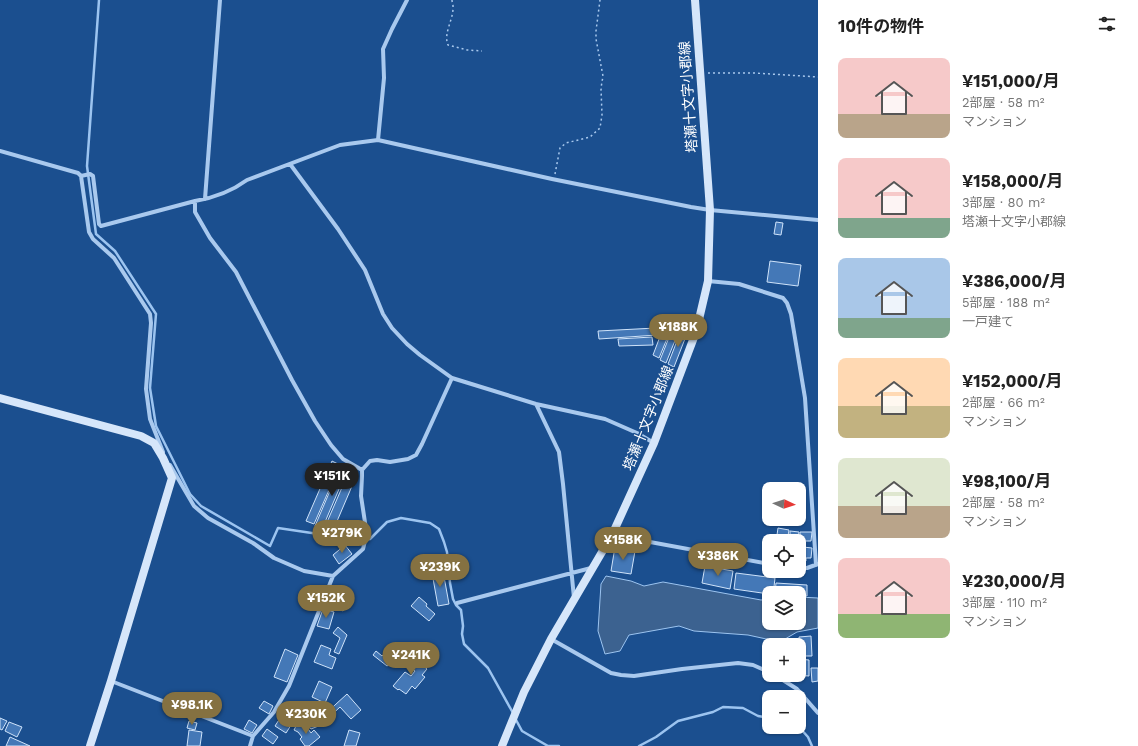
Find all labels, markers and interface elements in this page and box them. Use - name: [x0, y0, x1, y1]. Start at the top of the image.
- icon: filters: [1096, 13, 1118, 35]
- text: 10件の物件: [838, 16, 924, 36]
- street label: 塔瀬十文字小郡線: [676, 41, 700, 153]
- text: ¥151,000/月: [962, 71, 1060, 91]
- icon: home: [870, 74, 918, 122]
- text: 2部屋 · 58 m²: [962, 95, 1045, 110]
- text: マンション: [962, 114, 1027, 129]
- text: ¥158,000/月: [962, 171, 1063, 191]
- icon: home: [870, 174, 918, 222]
- text: 3部屋 · 80 m²: [962, 195, 1045, 210]
- text: 塔瀬十文字小郡線: [962, 214, 1066, 229]
- text: ¥386,000/月: [962, 271, 1067, 291]
- icon: home: [870, 274, 918, 322]
- text: 5部屋 · 188 m²: [962, 295, 1050, 310]
- pin: ¥188K: [650, 314, 706, 348]
- text: 一戸建て: [962, 314, 1014, 329]
- text: ¥188K: [658, 319, 698, 334]
- street label: 塔瀬十文字小郡線: [620, 363, 676, 473]
- text: ¥152,000/月: [962, 371, 1063, 391]
- icon: home: [870, 374, 918, 422]
- text: 2部屋 · 66 m²: [962, 395, 1045, 410]
- text: マンション: [962, 414, 1027, 429]
- pin: ¥151K: [304, 463, 360, 497]
- text: ¥151K: [314, 468, 350, 483]
- text: ¥98,100/月: [962, 471, 1051, 491]
- icon: home: [870, 474, 918, 522]
- north arrow: [762, 482, 806, 526]
- map controls: [762, 482, 806, 734]
- text: 2部屋 · 58 m²: [962, 495, 1045, 510]
- text: マンション: [962, 514, 1027, 529]
- pin: ¥279K: [314, 520, 370, 554]
- text: ¥279K: [321, 525, 363, 540]
- pin: ¥158K: [595, 527, 651, 561]
- text: ¥158K: [603, 532, 643, 547]
- button: locate: [762, 534, 806, 578]
- pin: ¥386K: [690, 543, 746, 577]
- text: ¥386K: [697, 548, 739, 563]
- pin: ¥239K: [412, 554, 468, 588]
- text: ¥239K: [419, 559, 461, 574]
- text: ¥230,000/月: [962, 571, 1067, 591]
- icon: home: [870, 574, 918, 622]
- pin: ¥152K: [298, 585, 354, 619]
- button: layers: [762, 586, 806, 630]
- text: ¥152K: [307, 590, 345, 605]
- text: 3部屋 · 110 m²: [962, 595, 1047, 610]
- text: マンション: [962, 614, 1027, 629]
- button: +: [762, 638, 806, 682]
- pin: ¥241K: [383, 642, 439, 676]
- text: ¥241K: [392, 647, 430, 662]
- button: −: [762, 690, 806, 734]
- pin: ¥98.1K: [159, 692, 225, 726]
- text: ¥98.1K: [171, 697, 213, 712]
- pin: ¥230K: [278, 701, 334, 735]
- text: ¥230K: [285, 706, 327, 721]

